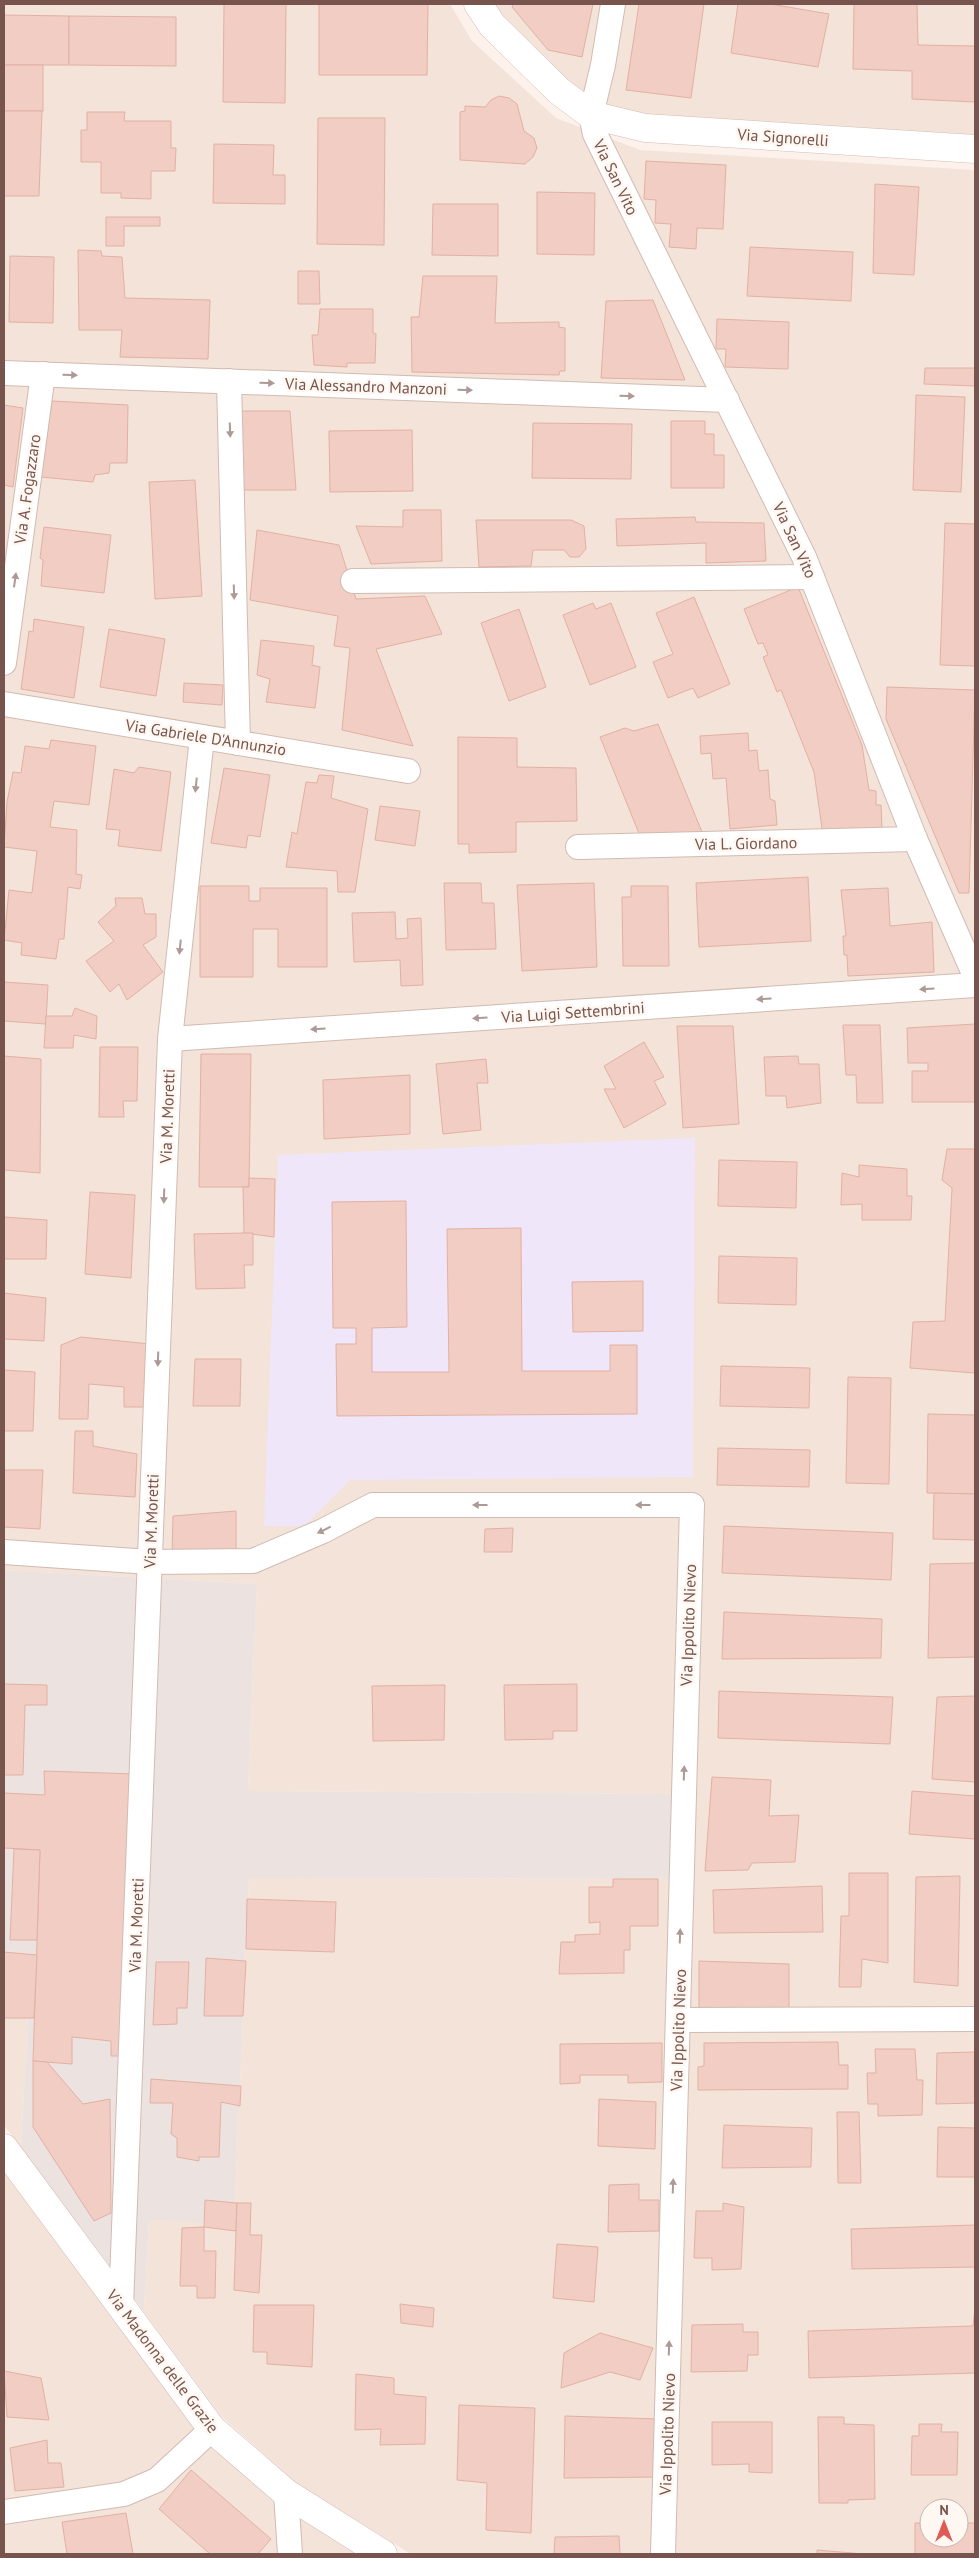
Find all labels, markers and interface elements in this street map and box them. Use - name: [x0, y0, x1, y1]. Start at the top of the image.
- street label: Via Signorelli: [736, 124, 829, 150]
- street label: Via San Vito: [589, 135, 643, 218]
- one-way arrow: [62, 371, 78, 379]
- street label: Via Alessandro Manzoni: [284, 373, 447, 399]
- one-way arrow: [260, 379, 276, 387]
- one-way arrow: [457, 386, 473, 394]
- one-way arrow: [619, 392, 635, 400]
- one-way arrow: [226, 422, 234, 438]
- street label: Via A. Fogazzaro: [9, 433, 45, 546]
- street label: Via San Vito: [768, 498, 821, 581]
- one-way arrow: [11, 572, 19, 588]
- one-way arrow: [231, 585, 239, 601]
- street label: Via Gabriele D'Annunzio: [123, 714, 288, 760]
- one-way arrow: [192, 777, 200, 793]
- street label: Via L. Giordano: [694, 832, 797, 854]
- one-way arrow: [175, 939, 183, 955]
- one-way arrow: [918, 985, 934, 993]
- one-way arrow: [756, 996, 772, 1004]
- street label: Via Luigi Settembrini: [500, 997, 645, 1027]
- one-way arrow: [472, 1015, 488, 1023]
- one-way arrow: [310, 1025, 326, 1033]
- street label: Via M. Moretti: [155, 1068, 179, 1165]
- one-way arrow: [160, 1188, 168, 1204]
- one-way arrow: [153, 1351, 161, 1367]
- street label: Via M. Moretti: [139, 1473, 163, 1570]
- one-way arrow: [472, 1501, 488, 1509]
- one-way arrow: [635, 1501, 651, 1509]
- one-way arrow: [317, 1527, 331, 1535]
- street label: Via Ippolito Nievo: [676, 1564, 700, 1687]
- one-way arrow: [681, 1765, 689, 1781]
- street label: Via M. Moretti: [124, 1877, 148, 1974]
- one-way arrow: [676, 1927, 684, 1943]
- street label: Via Ippolito Nievo: [666, 1969, 690, 2092]
- one-way arrow: [670, 2177, 678, 2193]
- street label: Via Madonna delle Grazie: [102, 2285, 223, 2437]
- one-way arrow: [665, 2340, 673, 2356]
- street label: Via Ippolito Nievo: [655, 2373, 679, 2496]
- north arrow: [919, 2498, 969, 2548]
- text: N: [939, 2501, 949, 2519]

